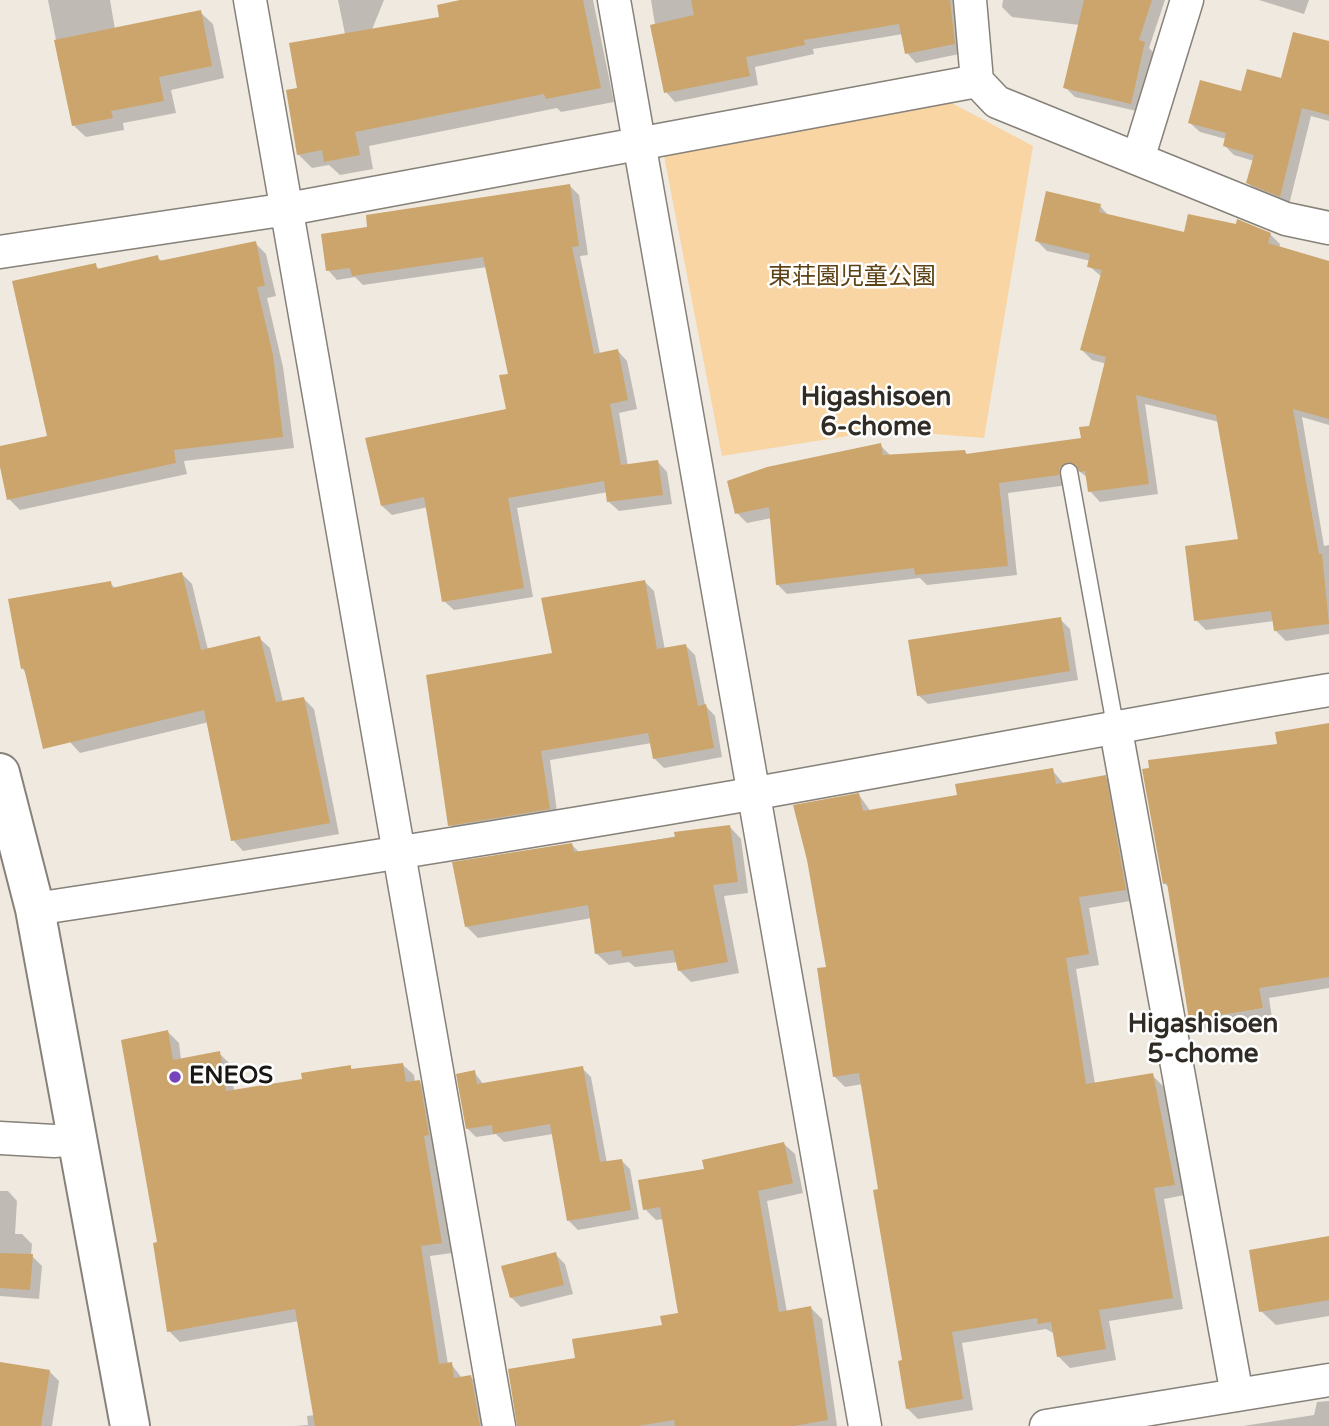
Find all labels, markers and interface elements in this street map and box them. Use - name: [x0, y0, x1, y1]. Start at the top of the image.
- park label: 東荘園児童公園: [768, 264, 936, 292]
- district label: Higashisoen 6-chome: [801, 382, 951, 444]
- district label: Higashisoen 5-chome: [1128, 1009, 1278, 1070]
- place label: ENEOS: [189, 1063, 273, 1091]
- marker: ENEOS: [167, 1069, 183, 1085]

